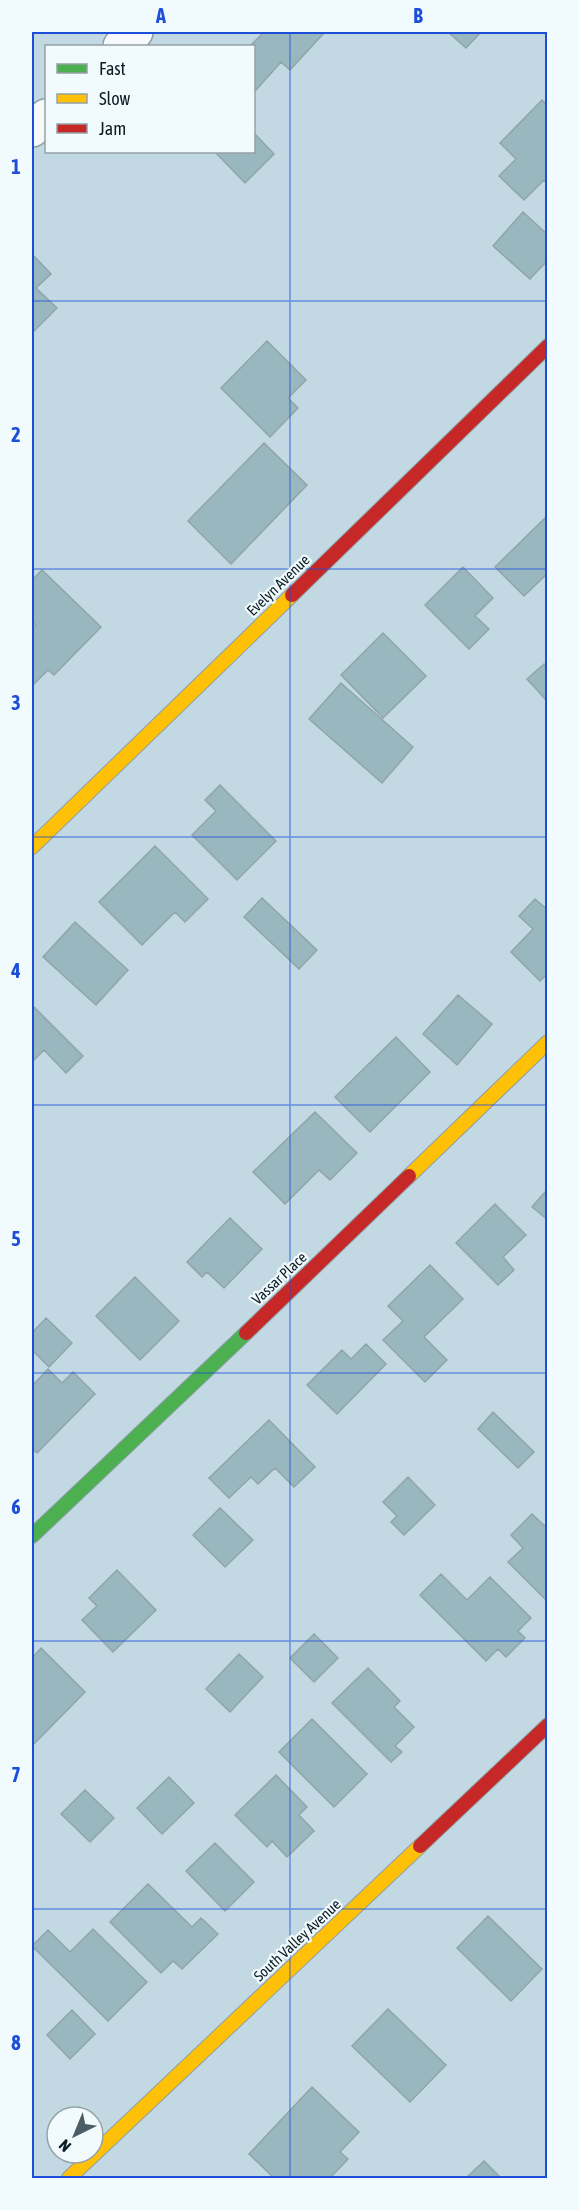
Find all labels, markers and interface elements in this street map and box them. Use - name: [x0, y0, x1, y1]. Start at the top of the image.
- text: A: [155, 4, 166, 27]
- text: B: [413, 4, 423, 27]
- legend: [45, 45, 255, 153]
- text: Fast: [99, 58, 126, 79]
- text: Slow: [99, 88, 130, 109]
- text: Jam: [99, 118, 126, 139]
- text: 1: [11, 155, 21, 178]
- text: 2: [11, 423, 21, 446]
- street label: Evelyn Avenue: [243, 551, 313, 619]
- text: 3: [11, 691, 21, 714]
- text: 4: [10, 959, 21, 982]
- text: 5: [11, 1227, 21, 1250]
- street label: Vassar Place: [248, 1248, 310, 1308]
- text: 6: [11, 1495, 21, 1518]
- text: 7: [11, 1763, 21, 1786]
- street label: South Valley Avenue: [250, 1895, 344, 1985]
- text: 8: [11, 2031, 21, 2054]
- north arrow: [45, 2105, 105, 2165]
- text: N: [55, 2136, 74, 2156]

